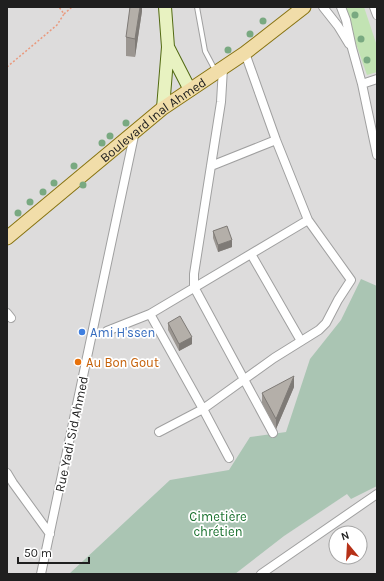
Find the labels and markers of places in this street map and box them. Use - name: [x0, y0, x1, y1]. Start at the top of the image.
- place label: Ami H'ssen: [90, 325, 155, 340]
- marker: Ami H'ssen: [77, 327, 87, 337]
- place label: Au Bon Gout: [86, 355, 159, 370]
- marker: Au Bon Gout: [73, 357, 83, 367]

